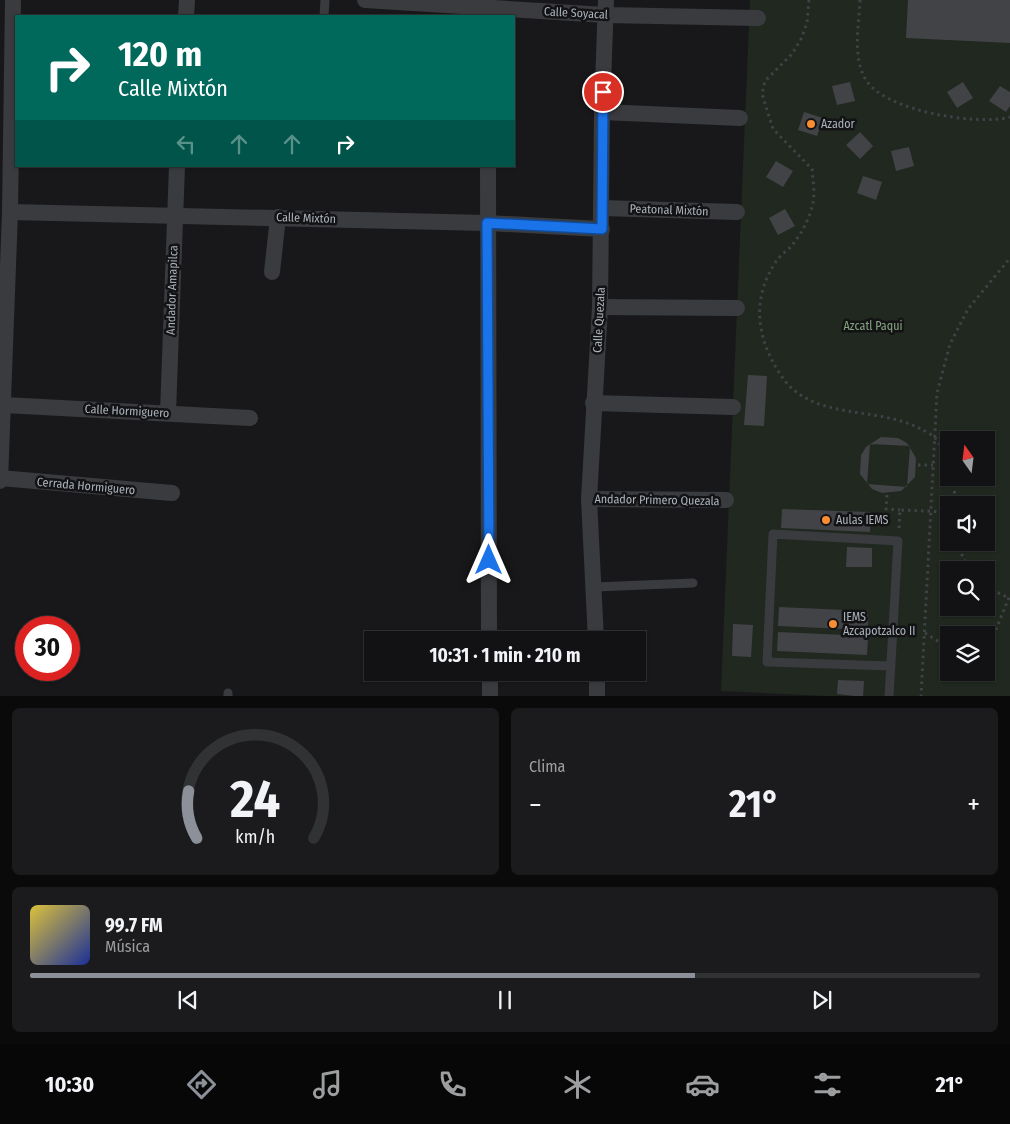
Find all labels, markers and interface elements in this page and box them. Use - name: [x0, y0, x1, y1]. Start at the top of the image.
- street label: Calle Soyacal: [544, 4, 608, 22]
- text: 120 m: [118, 33, 202, 75]
- icon: right: [35, 35, 100, 100]
- pin: [582, 71, 624, 113]
- text: Calle Mixtón: [118, 75, 228, 102]
- icon: arrive: [589, 78, 617, 106]
- place label: Azador: [821, 117, 856, 131]
- marker: Azador: [805, 118, 817, 130]
- icon: left: [172, 130, 200, 158]
- icon: ahead: [225, 130, 253, 158]
- icon: ahead: [278, 130, 306, 158]
- icon: right: [331, 130, 359, 158]
- street label: Peatonal Mixtón: [629, 202, 709, 218]
- street label: Calle Mixtón: [276, 210, 336, 226]
- street label: Andador Amapilca: [163, 245, 181, 335]
- street label: Calle Quezala: [590, 287, 608, 353]
- park label: Azcatl Paqui: [844, 319, 902, 333]
- street label: Calle Hormiguero: [84, 402, 170, 420]
- north arrow: [940, 431, 995, 486]
- map controls: [940, 431, 995, 681]
- street label: Cerrada Hormiguero: [36, 475, 136, 497]
- street label: Andador Primero Quezala: [594, 492, 720, 508]
- button: sound: [940, 496, 995, 551]
- place label: Aulas IEMS: [836, 513, 889, 527]
- marker: Aulas IEMS: [820, 514, 832, 526]
- position arrow: [462, 533, 514, 585]
- button: search: [940, 561, 995, 616]
- place label: IEMS Azcapotzalco II: [843, 610, 915, 638]
- speed limit sign: 30: [15, 616, 80, 681]
- marker: IEMS Azcapotzalco II: [827, 618, 839, 630]
- button: layers: [940, 626, 995, 681]
- text: 10:31 · 1 min · 210 m: [430, 644, 580, 667]
- text: Clima: [529, 757, 565, 776]
- text: 24: [230, 768, 280, 831]
- text: 21°: [729, 781, 780, 827]
- text: −: [529, 788, 542, 821]
- text: +: [967, 788, 980, 821]
- text: km/h: [236, 826, 275, 848]
- text: 99.7 FM: [105, 914, 163, 937]
- text: Música: [105, 937, 150, 956]
- icon: previous: [174, 986, 202, 1014]
- icon: pause: [491, 986, 519, 1014]
- icon: next: [808, 986, 836, 1014]
- icon: directions: [184, 1067, 219, 1102]
- icon: music: [310, 1067, 345, 1102]
- icon: phone: [435, 1067, 470, 1102]
- icon: climate: [560, 1067, 595, 1102]
- icon: car: [685, 1067, 720, 1102]
- icon: filters: [810, 1067, 845, 1102]
- text: 10:30: [45, 1071, 94, 1098]
- text: 21°: [935, 1071, 965, 1098]

